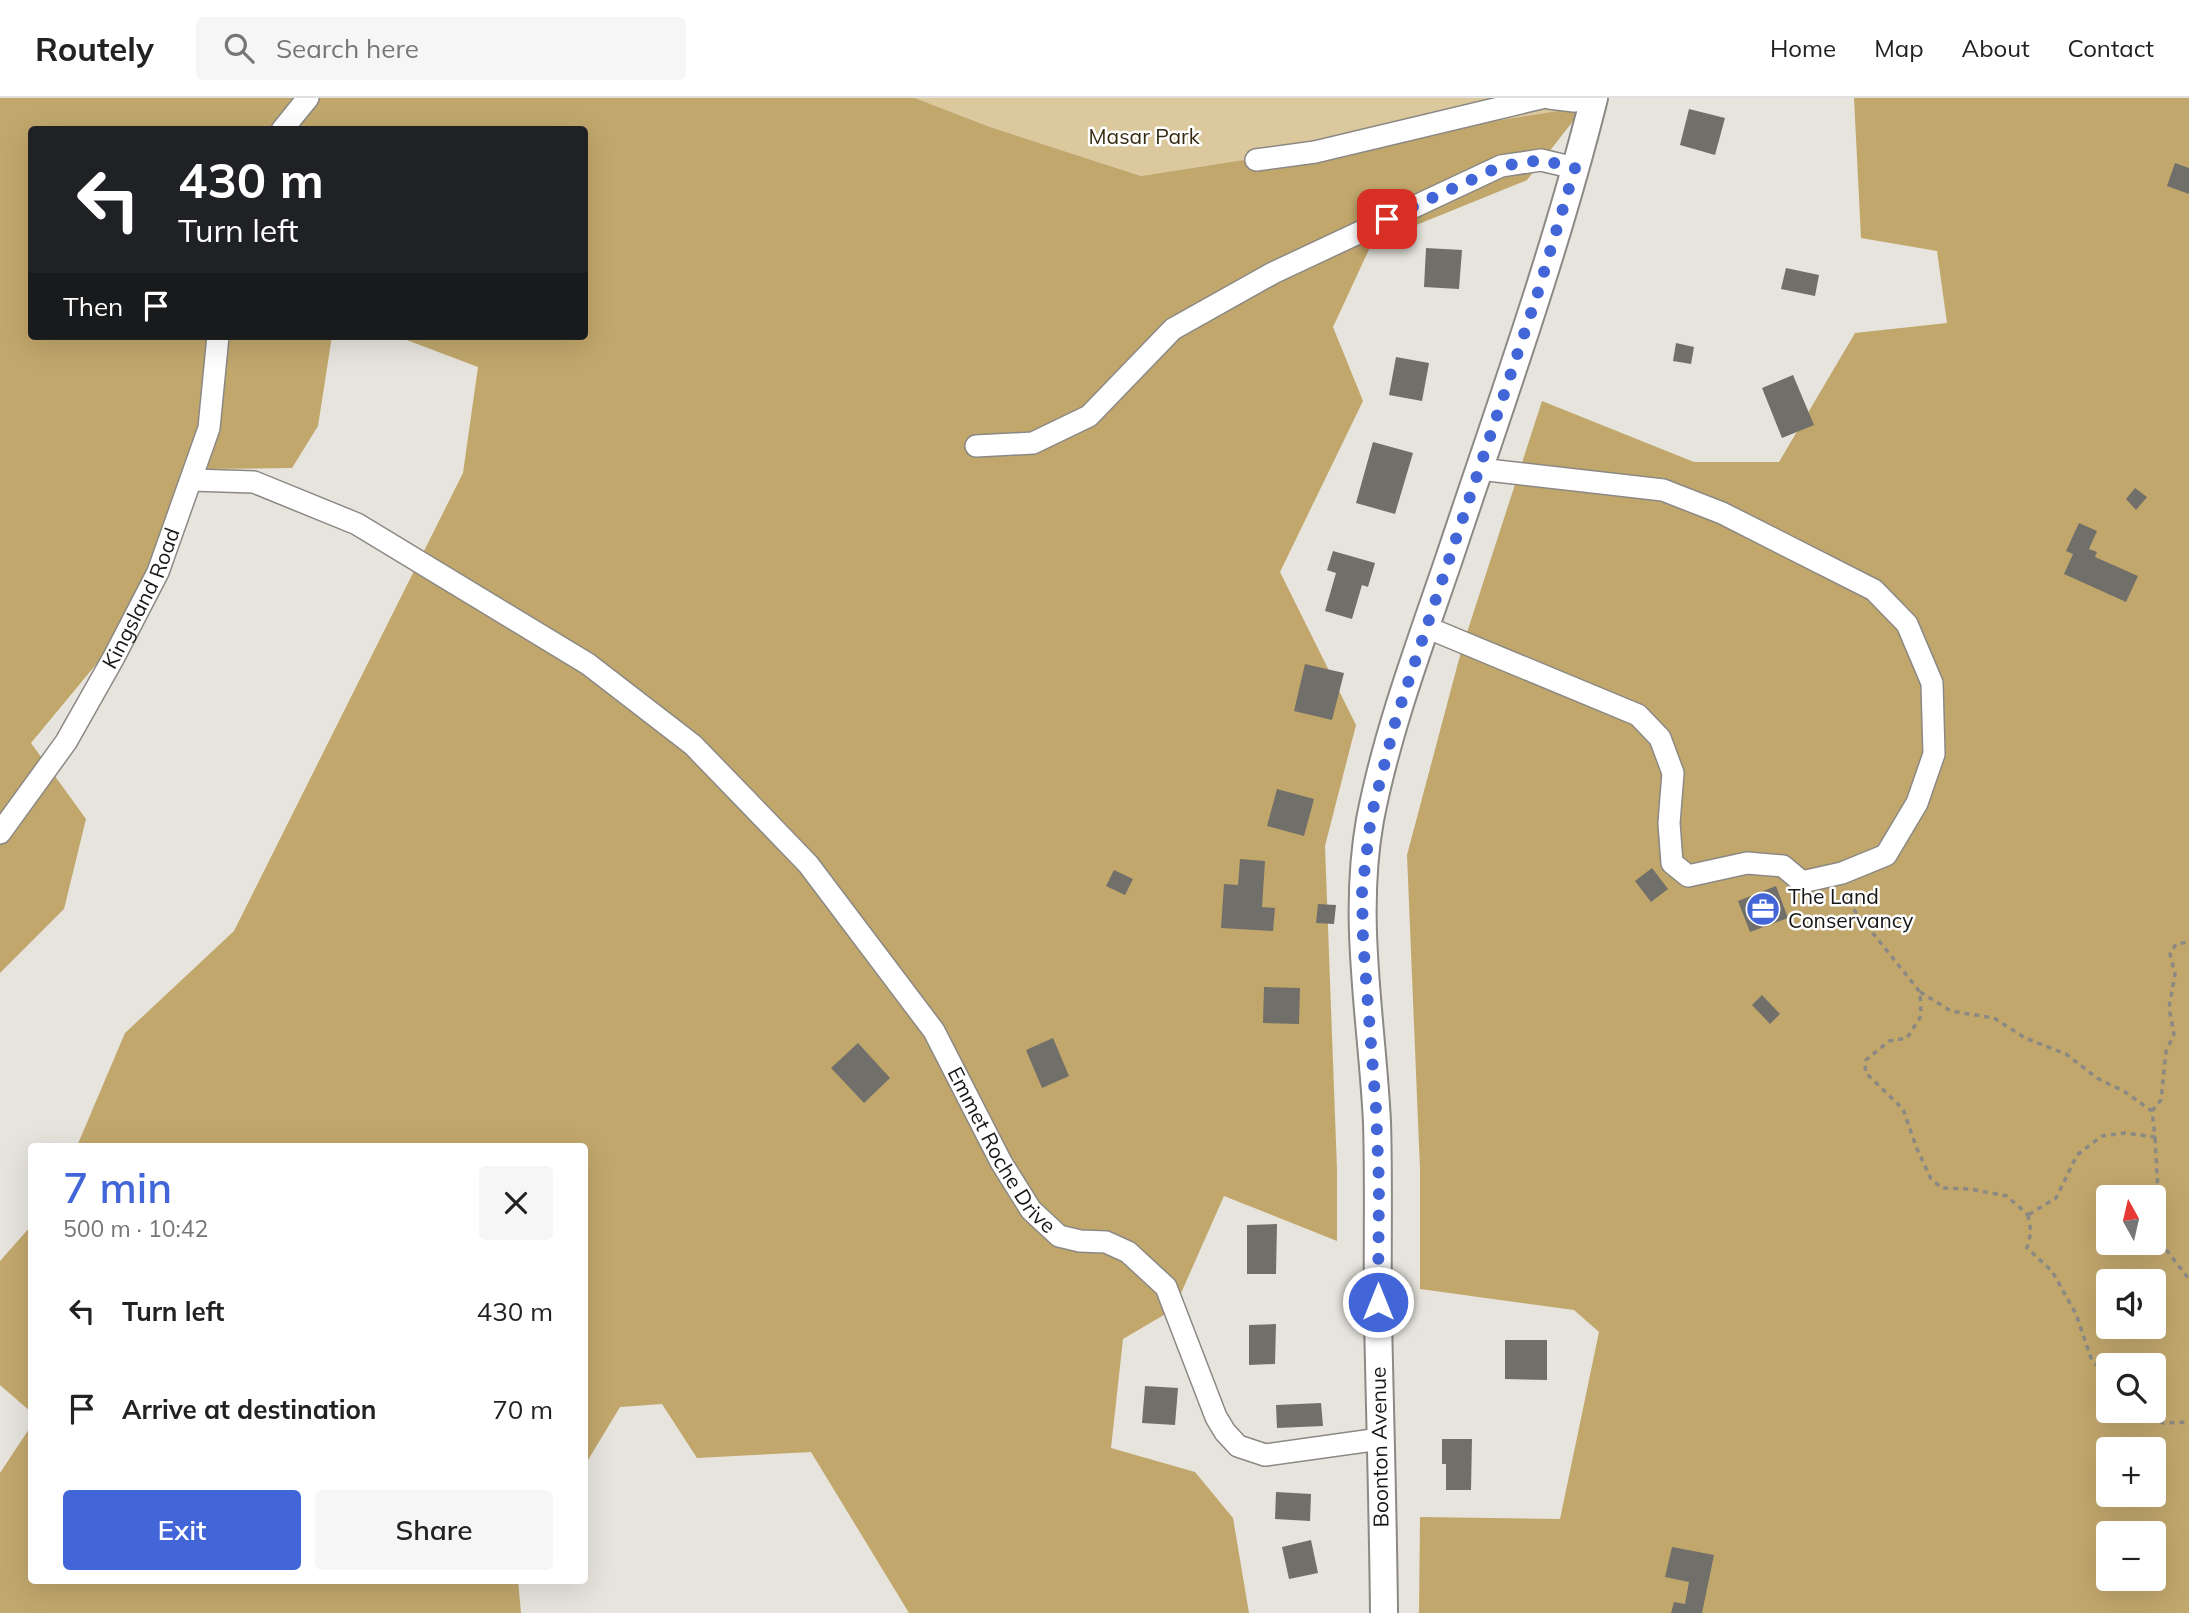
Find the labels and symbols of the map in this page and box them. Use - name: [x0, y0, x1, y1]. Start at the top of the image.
- park label: Masar Park: [1089, 123, 1200, 149]
- pin: [1357, 189, 1417, 249]
- street label: Kingsland Road: [96, 524, 185, 673]
- place label: The Land Conservancy: [1788, 883, 1914, 933]
- office icon: The Land Conservancy: [1744, 890, 1782, 928]
- street label: Emmet Roche Drive: [943, 1062, 1062, 1238]
- north arrow: [2096, 1185, 2166, 1255]
- position arrow: [1341, 1265, 1415, 1339]
- street label: Boonton Avenue: [1365, 1366, 1393, 1528]

